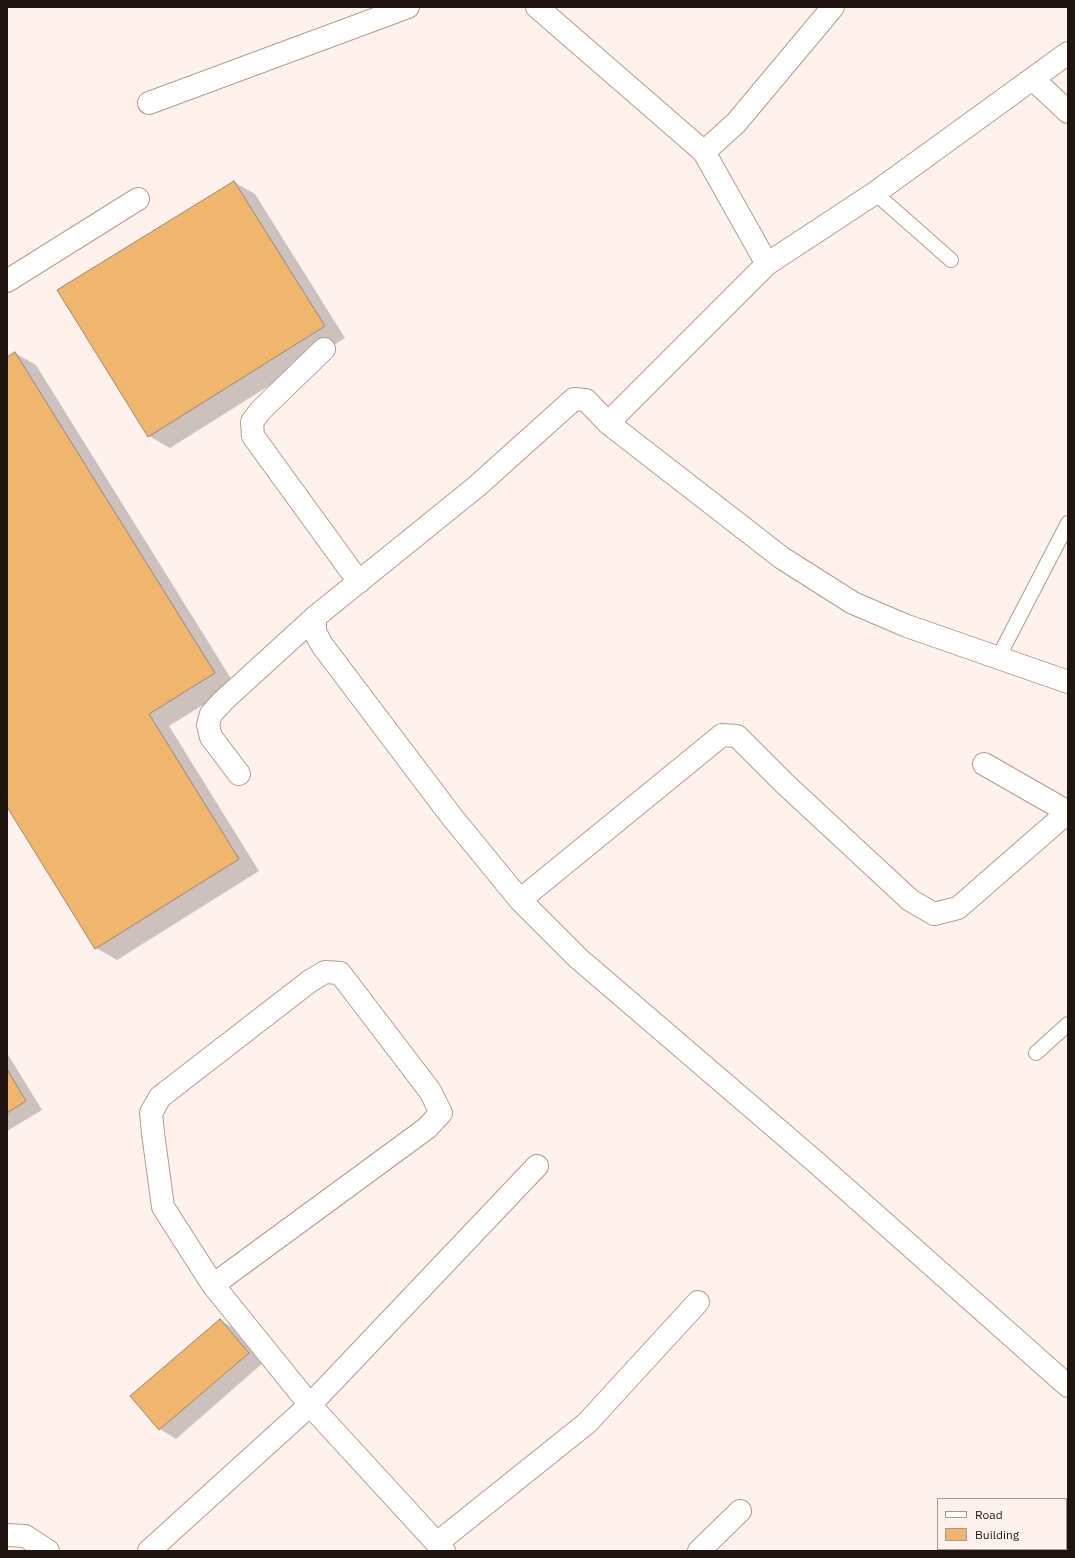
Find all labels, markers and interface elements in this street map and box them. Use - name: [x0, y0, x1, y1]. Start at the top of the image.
- legend: [937, 1498, 1067, 1550]
- text: Road: [975, 1507, 1003, 1522]
- text: Building: [975, 1527, 1019, 1542]

